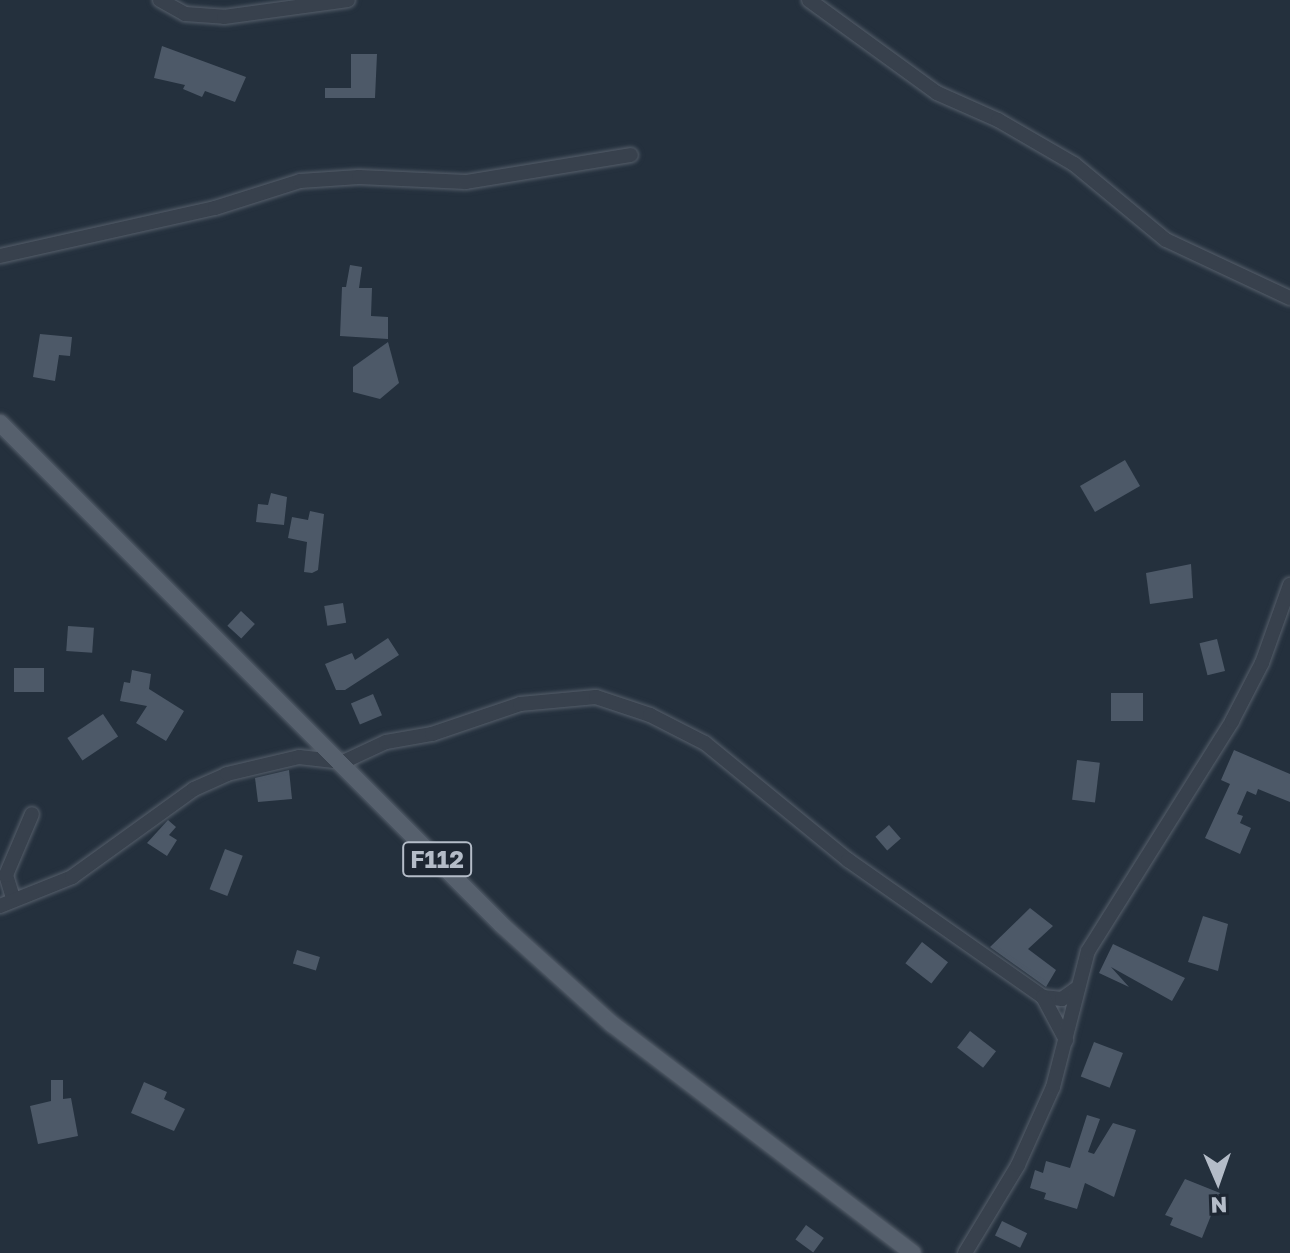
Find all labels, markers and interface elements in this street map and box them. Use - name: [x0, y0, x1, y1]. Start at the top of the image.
- road number: F112: [401, 839, 473, 879]
- north arrow: [1178, 1141, 1258, 1221]
- text: N: [1210, 1192, 1228, 1219]

